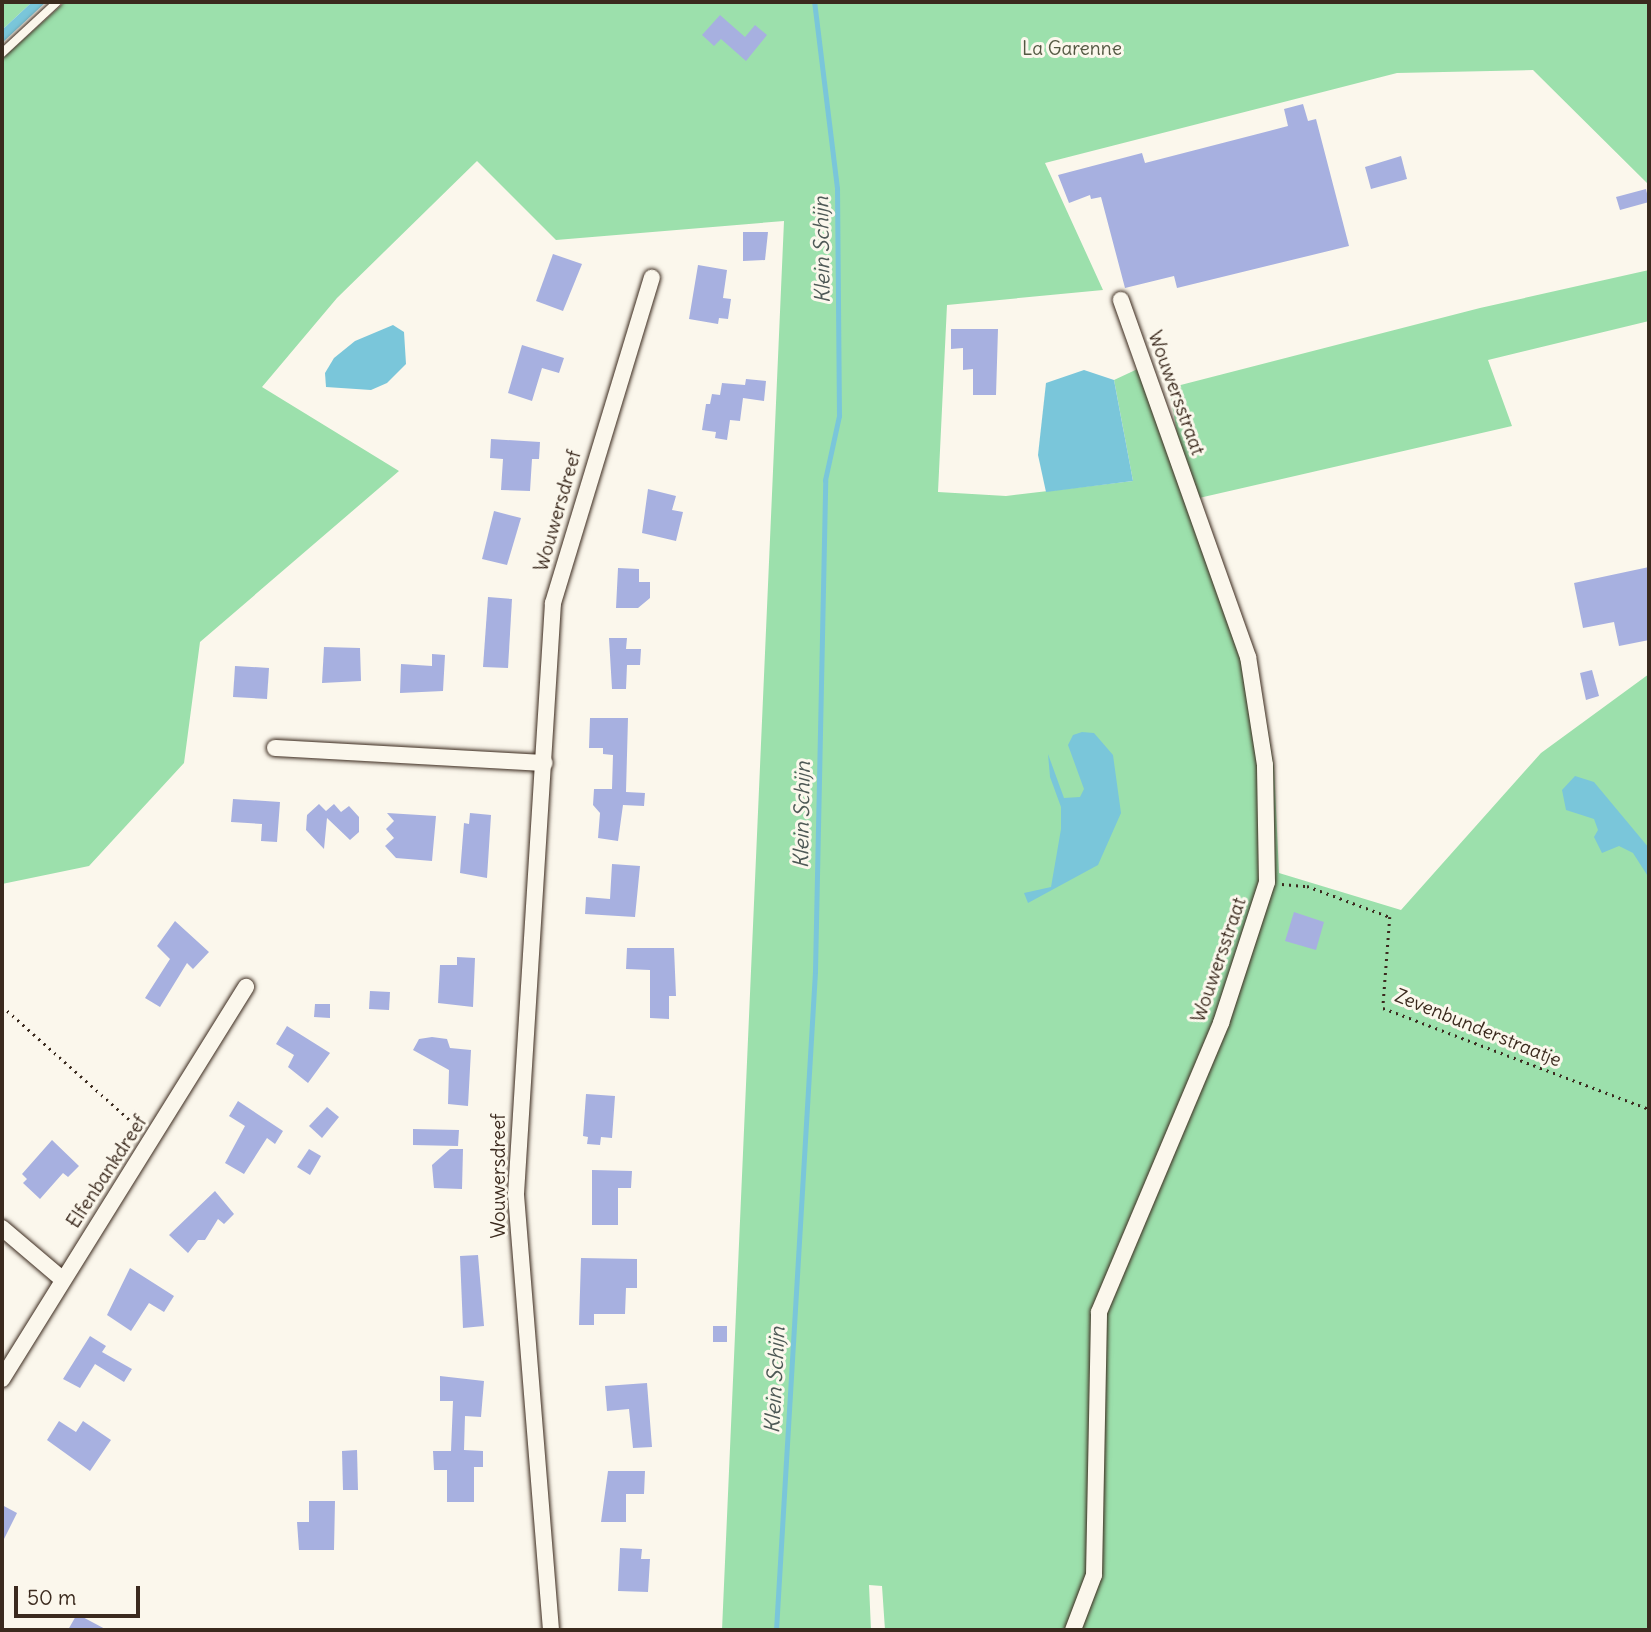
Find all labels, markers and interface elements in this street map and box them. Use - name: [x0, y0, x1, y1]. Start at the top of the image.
- park label: La Garenne: [1022, 38, 1122, 60]
- water label: Klein Schijn: [808, 196, 836, 304]
- street label: Wouwersstraat: [1143, 328, 1209, 458]
- street label: Wouwersdreef: [530, 448, 586, 574]
- water label: Klein Schijn: [788, 761, 816, 869]
- street label: Wouwersstraat: [1187, 895, 1251, 1025]
- street label: Zevenbunderstraatje: [1391, 984, 1565, 1072]
- street label: Elfenbankdreef: [62, 1112, 152, 1232]
- street label: Wouwersdreef: [488, 1113, 510, 1239]
- water label: Klein Schijn: [760, 1326, 790, 1434]
- scale bar: [18, 1572, 144, 1616]
- text: 50 m: [27, 1584, 76, 1611]

